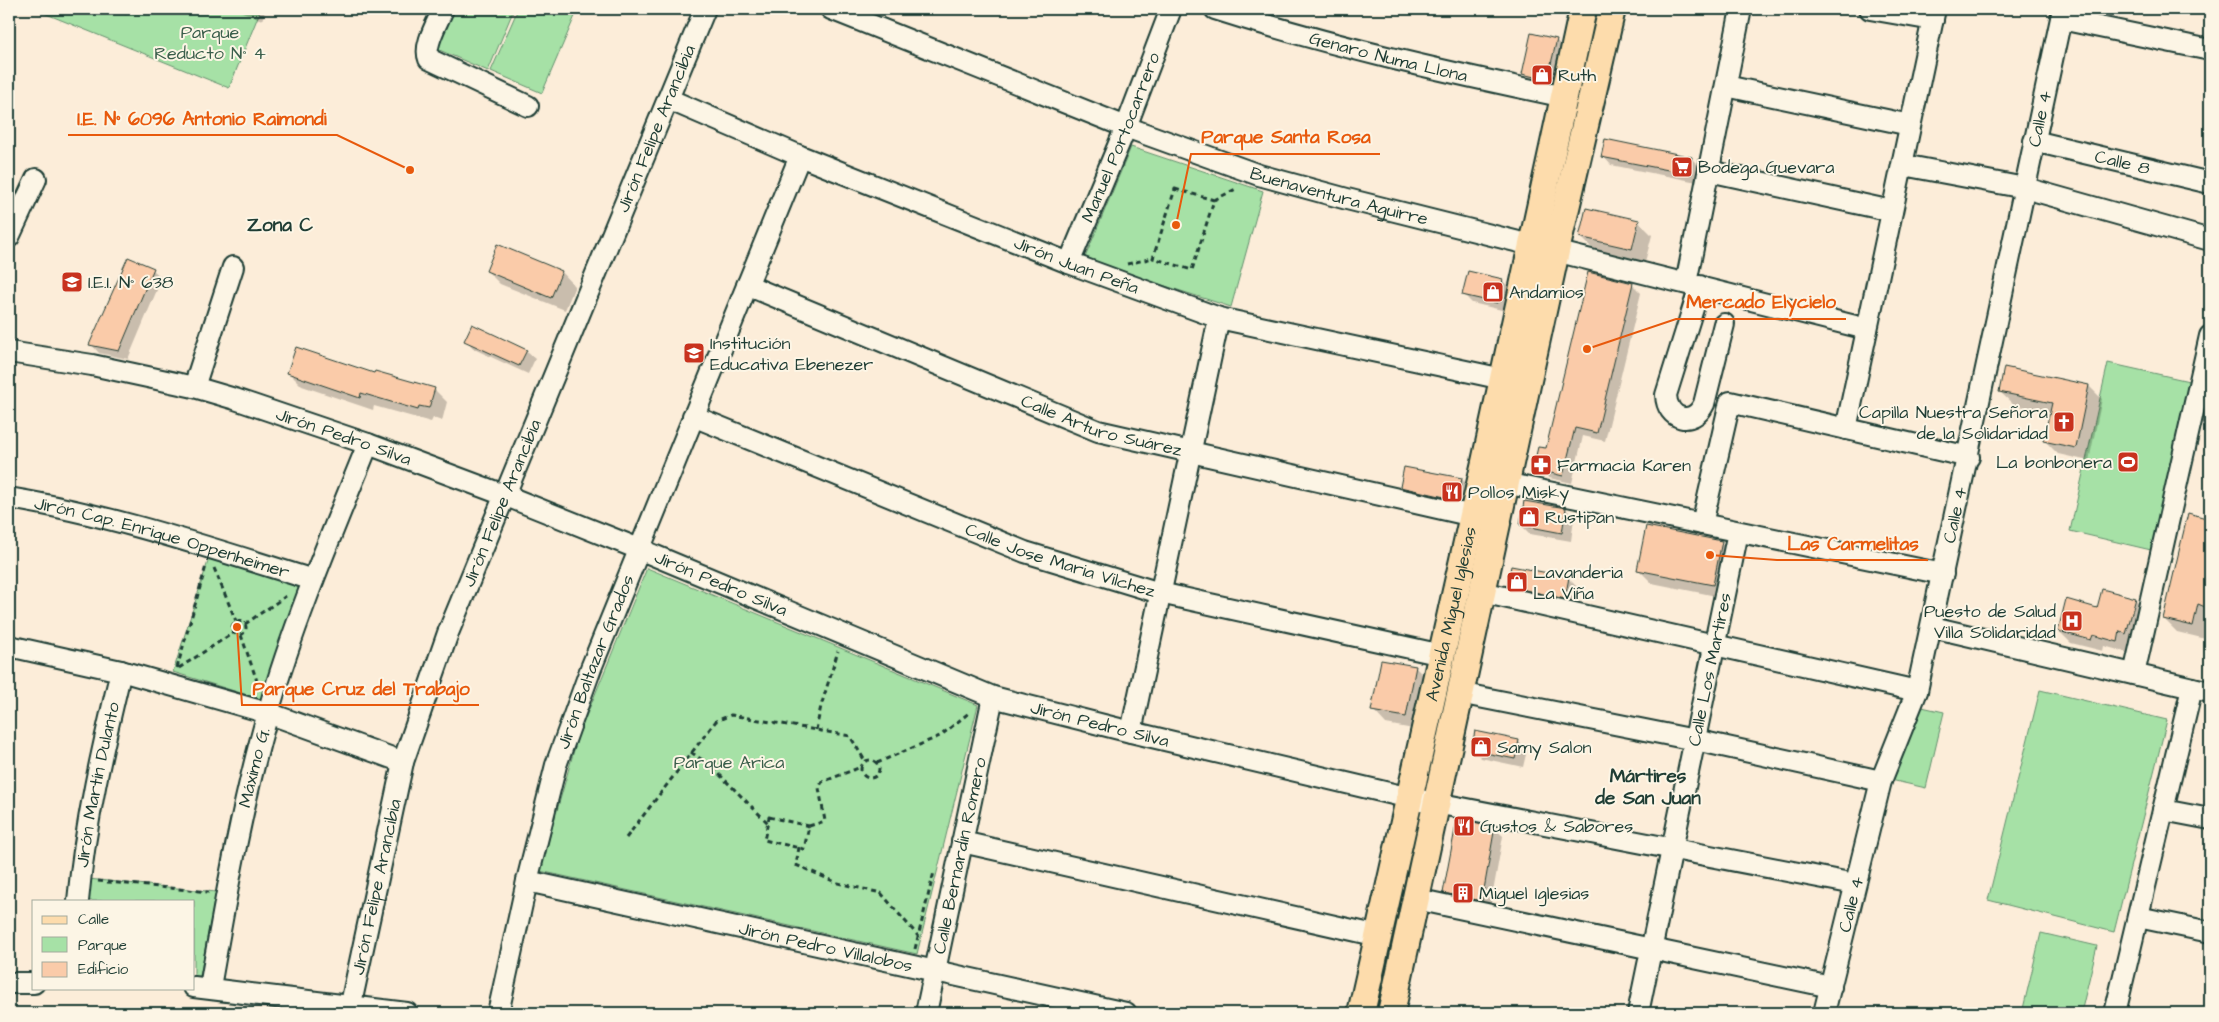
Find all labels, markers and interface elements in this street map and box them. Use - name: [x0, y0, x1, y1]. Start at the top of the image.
- park label: Parque Reducto N° 4: [154, 20, 266, 66]
- street label: Genaro Numa Llona: [1307, 25, 1470, 88]
- street label: Jirón Felipe Arancibia: [610, 41, 701, 216]
- street label: Manuel Portocarrero: [1075, 49, 1166, 226]
- shop icon: Ruth: [1530, 63, 1554, 87]
- place label: Ruth: [1558, 63, 1596, 88]
- street label: Calle 4: [2021, 88, 2058, 149]
- callout: I.E. N° 6096 Antonio Raimondi: [68, 101, 337, 135]
- text: I.E. N° 6096 Antonio Raimondi: [77, 106, 327, 133]
- callout: Parque Santa Rosa: [1191, 120, 1380, 154]
- text: Parque Santa Rosa: [1201, 124, 1371, 151]
- street label: Calle 8: [2092, 143, 2153, 181]
- supermarket icon: Bodega Guevara: [1670, 155, 1694, 179]
- place label: Bodega Guevara: [1698, 155, 1834, 181]
- street label: Buenaventura Aguirre: [1247, 160, 1431, 231]
- district label: Zona C: [247, 212, 313, 239]
- street label: Jirón Juan Peña: [1010, 230, 1143, 300]
- school or university icon: I.E.I. N° 638: [60, 270, 84, 294]
- place label: I.E.I. N° 638: [88, 270, 174, 295]
- shop icon: Andamios: [1481, 280, 1505, 304]
- place label: Andamios: [1509, 280, 1584, 305]
- callout: Mercado Elycielo: [1676, 285, 1846, 319]
- text: Mercado Elycielo: [1686, 289, 1836, 317]
- place label: Institución Educativa Ebenezer: [710, 331, 873, 377]
- school or university icon: Institución Educativa Ebenezer: [682, 341, 706, 365]
- street label: Calle Arturo Suárez: [1017, 388, 1185, 462]
- place label: Capilla Nuestra Señora de la Solidaridad: [1859, 400, 2048, 446]
- street label: Jirón Pedro Silva: [273, 401, 415, 472]
- church icon: Capilla Nuestra Señora de la Solidaridad: [2052, 410, 2076, 434]
- street label: Jirón Felipe Arancibia: [456, 415, 547, 591]
- place label: La bonbonera: [1996, 450, 2112, 475]
- sports icon: La bonbonera: [2116, 450, 2140, 474]
- pharmacy icon: Farmacia Karen: [1529, 453, 1553, 477]
- place label: Farmacia Karen: [1557, 453, 1691, 478]
- restaurant icon: Pollos Misky: [1440, 480, 1464, 504]
- place label: Pollos Misky: [1468, 480, 1569, 506]
- street label: Calle 4: [1937, 484, 1973, 545]
- street label: Jirón Cap. Enrique Oppenheimer: [32, 490, 293, 584]
- shop icon: Rustipan: [1517, 505, 1541, 529]
- place label: Rustipan: [1545, 505, 1614, 530]
- street label: Calle Jose Maria Vilchez: [962, 516, 1159, 603]
- street label: Avenida Miguel Iglesias: [1419, 524, 1483, 704]
- callout: Las Carmelitas: [1777, 526, 1928, 560]
- text: Las Carmelitas: [1787, 531, 1919, 558]
- street label: Jirón Pedro Silva: [651, 544, 791, 622]
- place label: Lavanderia La Viña: [1533, 560, 1623, 606]
- shop icon: Lavanderia La Viña: [1505, 570, 1529, 594]
- street label: Jirón Baltazar Grados: [550, 571, 640, 753]
- street label: Calle Los Martires: [1681, 590, 1738, 748]
- place label: Puesto de Salud Villa Solidaridad: [1924, 599, 2056, 645]
- hospital icon: Puesto de Salud Villa Solidaridad: [2060, 609, 2084, 633]
- callout: Parque Cruz del Trabajo: [242, 671, 479, 705]
- text: Parque Cruz del Trabajo: [252, 676, 470, 703]
- street label: Jirón Pedro Silva: [1028, 695, 1172, 753]
- street label: Jirón Martín Dulanto: [69, 699, 126, 869]
- street label: Máximo G.: [232, 724, 276, 810]
- shop icon: Samy Salon: [1469, 735, 1493, 759]
- place label: Samy Salon: [1497, 735, 1592, 761]
- park label: Parque Arica: [674, 750, 784, 775]
- street label: Calle Bernardin Romero: [926, 755, 992, 956]
- district label: Mártires de San Juan: [1594, 763, 1701, 812]
- street label: Jirón Felipe Arancibia: [345, 797, 407, 977]
- restaurant icon: Gustos & Sabores: [1452, 814, 1476, 838]
- place label: Gustos & Sabores: [1480, 814, 1633, 839]
- street label: Calle 4: [1832, 874, 1870, 935]
- building icon: Miguel Iglesias: [1451, 881, 1475, 905]
- place label: Miguel Iglesias: [1479, 881, 1589, 907]
- legend: [32, 900, 195, 990]
- text: Calle: [78, 909, 109, 930]
- street label: Jirón Pedro Villalobos: [737, 916, 915, 978]
- text: Parque: [78, 935, 127, 956]
- text: Edificio: [78, 959, 129, 980]

